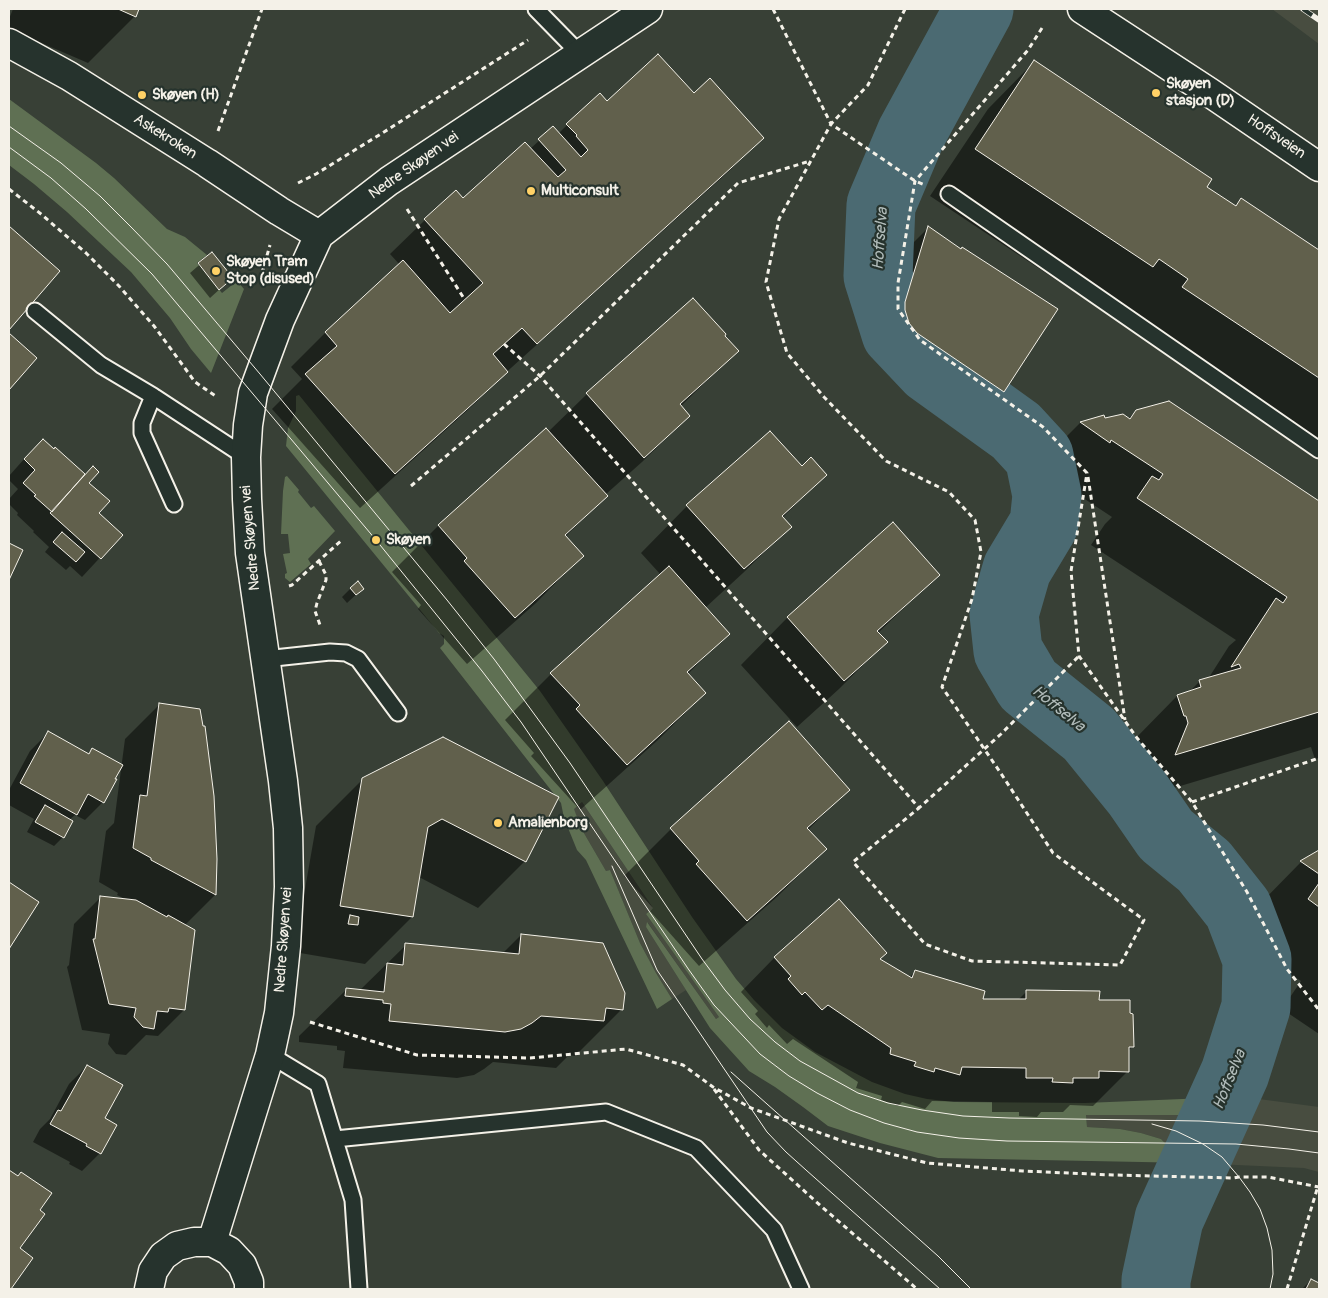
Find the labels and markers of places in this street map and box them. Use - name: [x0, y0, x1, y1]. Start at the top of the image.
- place label: Skøyen stasjon (D): [1166, 75, 1235, 110]
- place label: Skøyen (H): [152, 86, 220, 104]
- marker: Skøyen stasjon (D): [1150, 87, 1162, 99]
- marker: Skøyen (H): [136, 89, 148, 101]
- place label: Multiconsult: [541, 182, 619, 200]
- marker: Multiconsult: [525, 185, 537, 197]
- place label: Skøyen Tram Stop (disused): [226, 253, 315, 288]
- marker: Skøyen Tram Stop (disused): [210, 265, 222, 277]
- place label: Skøyen: [386, 531, 431, 549]
- marker: Skøyen: [370, 534, 382, 546]
- place label: Amalienborg: [508, 814, 588, 832]
- marker: Amalienborg: [492, 817, 504, 829]

